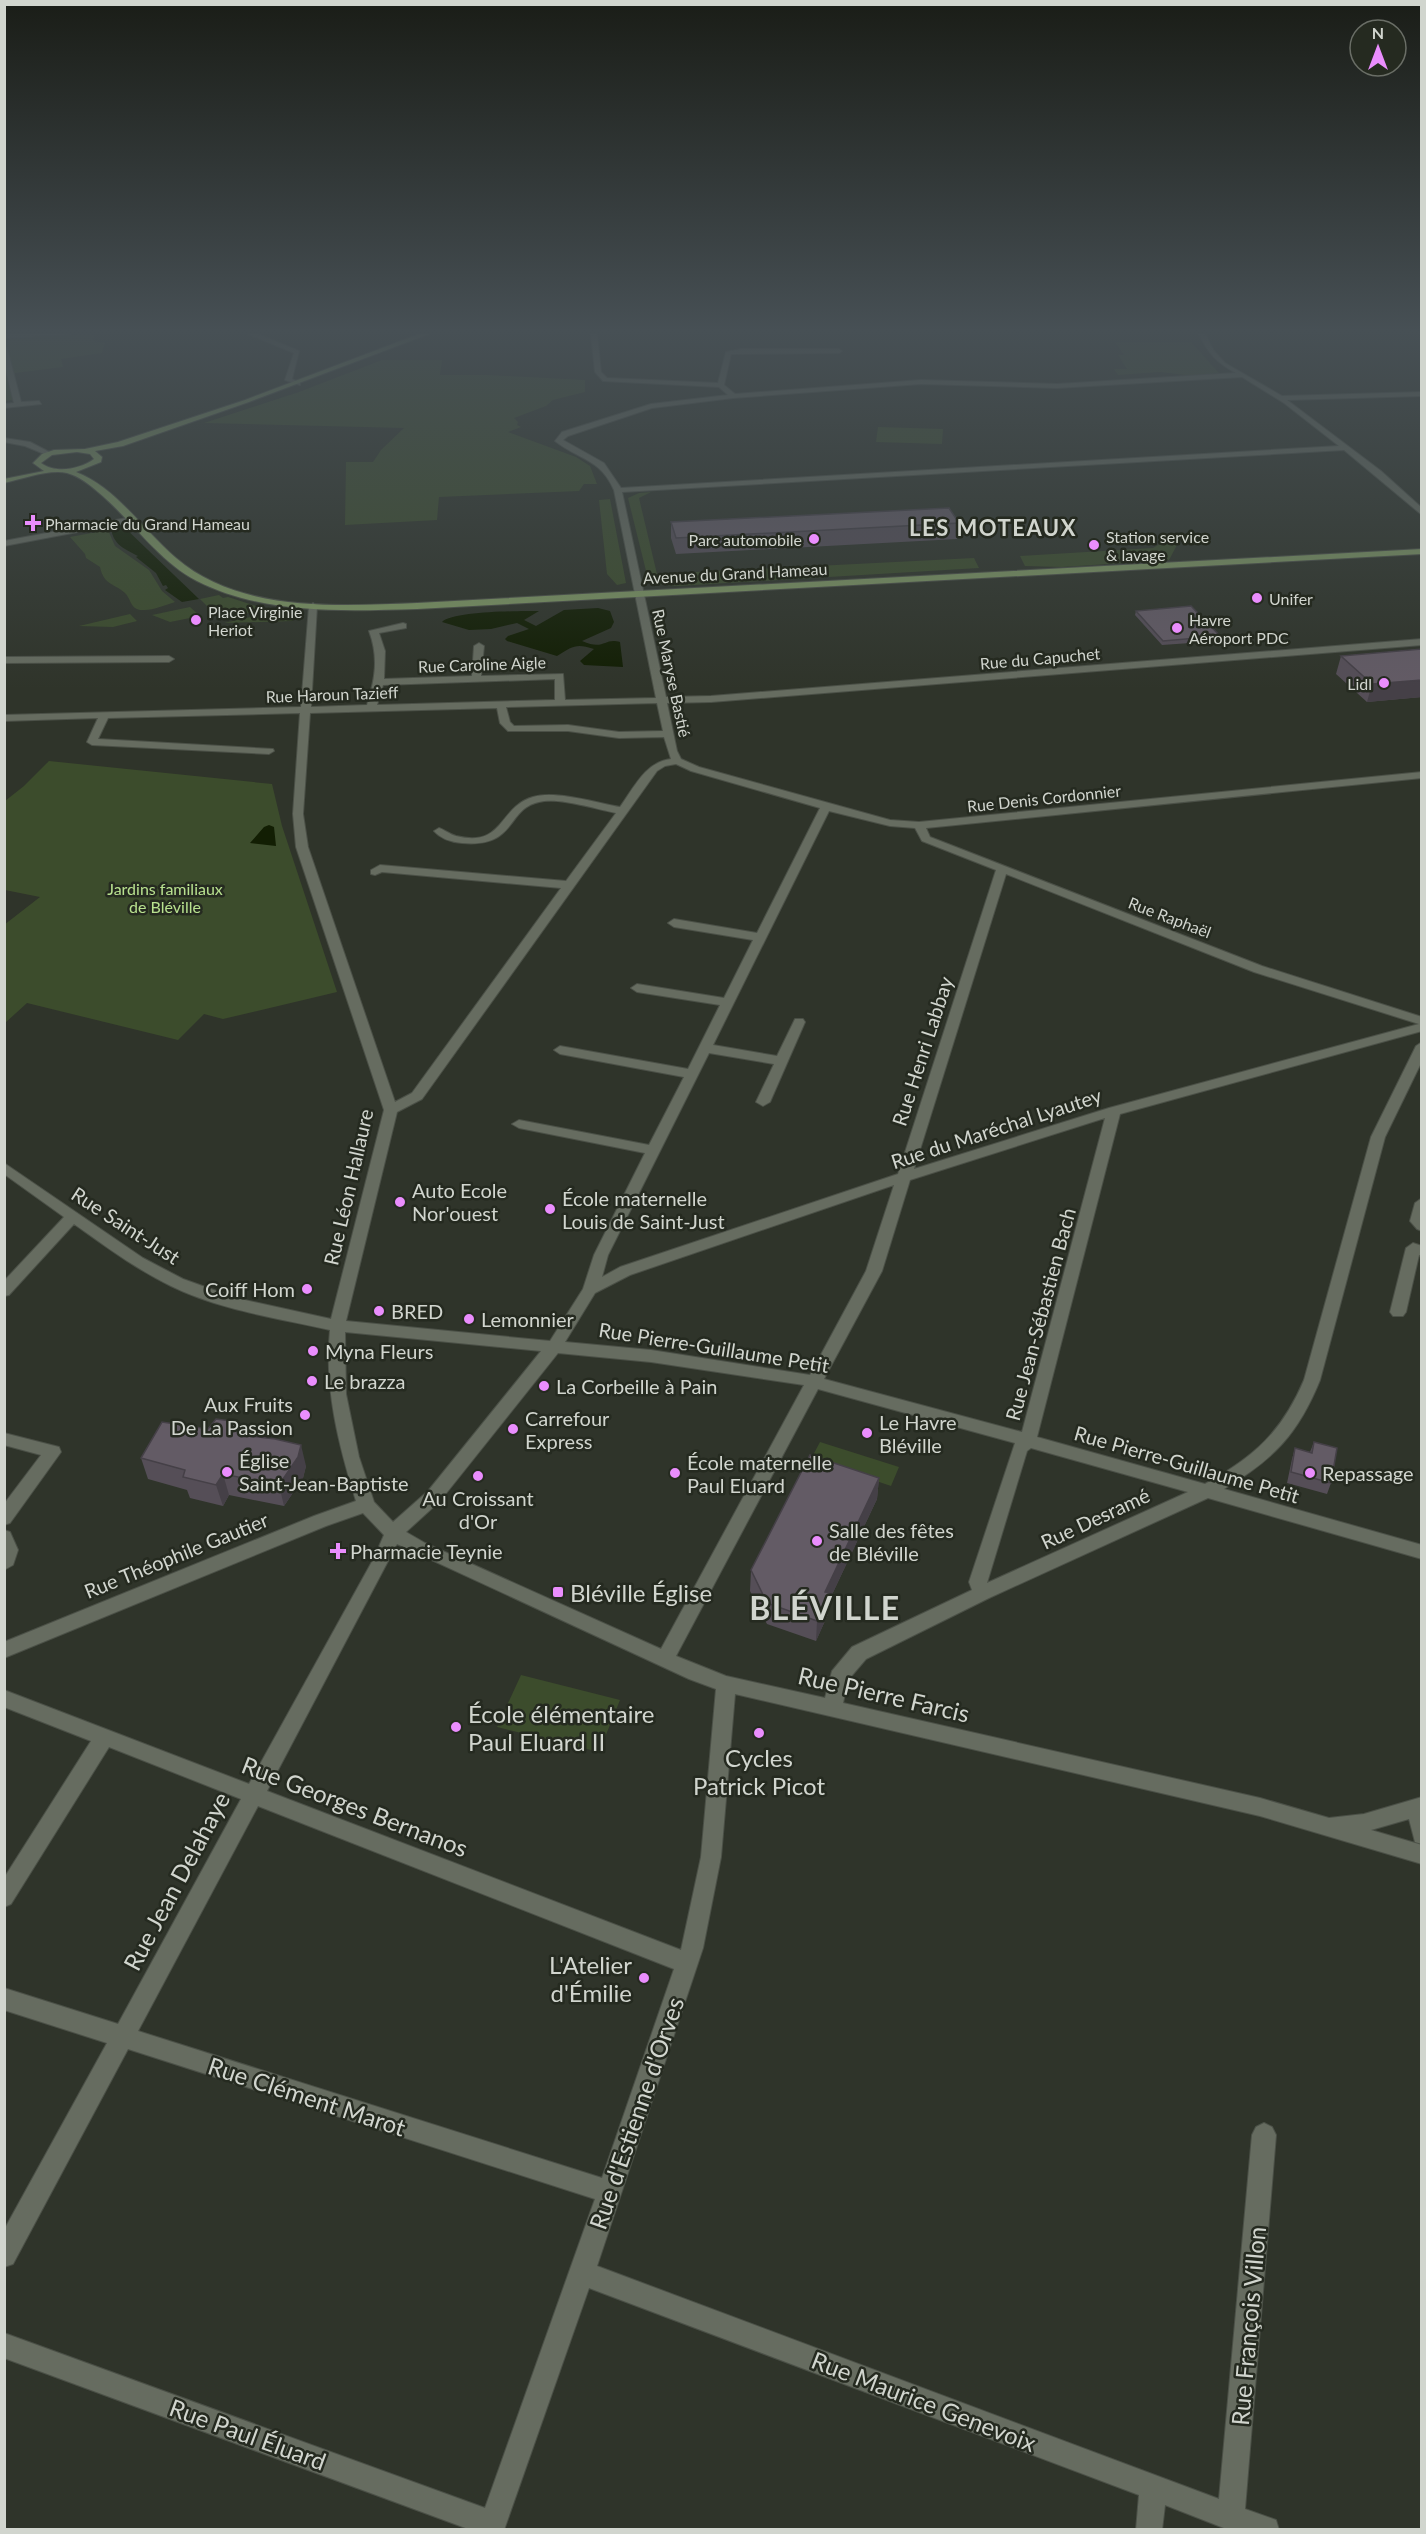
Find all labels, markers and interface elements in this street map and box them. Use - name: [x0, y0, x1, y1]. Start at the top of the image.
- north arrow: [1348, 18, 1408, 78]
- text: N: [1372, 23, 1384, 42]
- place label: Pharmacie du Grand Hameau: [45, 514, 250, 533]
- district label: LES MOTEAUX: [909, 514, 1077, 541]
- marker: Pharmacie du Grand Hameau: [26, 516, 40, 530]
- place label: Station service & lavage: [1106, 527, 1209, 564]
- place label: Parc automobile: [689, 530, 802, 549]
- marker: Parc automobile: [807, 532, 821, 546]
- marker: Station service & lavage: [1087, 538, 1101, 552]
- street label: Avenue du Grand Hameau: [642, 559, 828, 587]
- place label: Unifer: [1269, 589, 1313, 608]
- marker: Unifer: [1250, 591, 1264, 605]
- place label: Place Virginie Heriot: [208, 602, 302, 639]
- street label: Rue Maryse Bastié: [649, 607, 695, 739]
- place label: Havre Aéroport PDC: [1189, 610, 1289, 647]
- marker: Place Virginie Heriot: [189, 613, 203, 627]
- marker: Havre Aéroport PDC: [1170, 621, 1184, 635]
- street label: Rue du Capuchet: [979, 643, 1101, 673]
- street label: Rue Caroline Aigle: [418, 652, 546, 676]
- place label: Lidl: [1347, 674, 1372, 693]
- marker: Lidl: [1377, 676, 1391, 690]
- street label: Rue Haroun Tazieff: [265, 682, 399, 706]
- street label: Rue Denis Cordonnier: [966, 780, 1122, 816]
- park label: Jardins familiaux de Bléville: [107, 879, 223, 916]
- street label: Rue Raphaël: [1126, 893, 1214, 941]
- street label: Rue Henri Labbay: [887, 973, 958, 1129]
- street label: Rue du Maréchal Lyautey: [888, 1082, 1105, 1173]
- street label: Rue Léon Hallaure: [318, 1107, 378, 1267]
- place label: Auto Ecole Nor'ouest: [412, 1178, 507, 1225]
- street label: Rue Saint-Just: [67, 1181, 185, 1269]
- place label: École maternelle Louis de Saint-Just: [562, 1186, 725, 1233]
- marker: Auto Ecole Nor'ouest: [393, 1195, 407, 1209]
- marker: École maternelle Louis de Saint-Just: [543, 1202, 557, 1216]
- street label: Rue Jean-Sébastien Bach: [1000, 1205, 1080, 1423]
- place label: Coiff Hom: [205, 1277, 295, 1301]
- marker: Coiff Hom: [300, 1282, 314, 1296]
- place label: BRED: [391, 1299, 443, 1323]
- marker: BRED: [372, 1304, 386, 1318]
- place label: Lemonnier: [481, 1307, 575, 1331]
- marker: Lemonnier: [462, 1312, 476, 1326]
- street label: Rue Pierre-Guillaume Petit: [597, 1317, 831, 1377]
- place label: Myna Fleurs: [325, 1339, 433, 1363]
- marker: Myna Fleurs: [306, 1344, 320, 1358]
- place label: Le brazza: [324, 1369, 406, 1393]
- marker: Le brazza: [305, 1374, 319, 1388]
- place label: La Corbeille à Pain: [556, 1374, 717, 1398]
- marker: La Corbeille à Pain: [537, 1379, 551, 1393]
- place label: Aux Fruits De La Passion: [171, 1392, 293, 1439]
- place label: Carrefour Express: [525, 1406, 610, 1453]
- marker: Aux Fruits De La Passion: [298, 1408, 312, 1422]
- place label: Le Havre Bléville: [879, 1410, 957, 1457]
- street label: Rue Pierre-Guillaume Petit: [1072, 1420, 1302, 1508]
- marker: Carrefour Express: [506, 1422, 520, 1436]
- marker: Le Havre Bléville: [860, 1426, 874, 1440]
- place label: Église Saint-Jean-Baptiste: [239, 1448, 409, 1495]
- place label: École maternelle Paul Eluard: [687, 1450, 832, 1497]
- place label: Repassage: [1322, 1461, 1414, 1485]
- marker: Église Saint-Jean-Baptiste: [220, 1465, 234, 1479]
- marker: École maternelle Paul Eluard: [668, 1466, 682, 1480]
- marker: Repassage: [1303, 1466, 1317, 1480]
- marker: Au Croissant d'Or: [471, 1469, 485, 1483]
- street label: Rue Desramé: [1037, 1482, 1153, 1554]
- place label: Au Croissant d'Or: [422, 1486, 534, 1533]
- street label: Rue Théophile Gautier: [80, 1507, 272, 1603]
- place label: Salle des fêtes de Bléville: [829, 1518, 954, 1565]
- marker: Salle des fêtes de Bléville: [810, 1534, 824, 1548]
- place label: Pharmacie Teynie: [350, 1539, 503, 1563]
- marker: Pharmacie Teynie: [331, 1544, 345, 1558]
- place label: Bléville Église: [570, 1578, 712, 1607]
- marker: Bléville Église: [551, 1585, 565, 1599]
- district label: BLÉVILLE: [749, 1588, 901, 1627]
- street label: Rue Pierre Farcis: [795, 1660, 973, 1728]
- place label: École élémentaire Paul Eluard II: [468, 1699, 654, 1756]
- marker: École élémentaire Paul Eluard II: [449, 1720, 463, 1734]
- marker: Cycles Patrick Picot: [752, 1726, 766, 1740]
- place label: Cycles Patrick Picot: [693, 1743, 825, 1800]
- street label: Rue Georges Bernanos: [238, 1749, 472, 1863]
- street label: Rue Jean Delahaye: [117, 1787, 235, 1975]
- place label: L'Atelier d'Émilie: [549, 1950, 632, 2007]
- marker: L'Atelier d'Émilie: [637, 1971, 651, 1985]
- street label: Rue d'Estienne d'Orves: [583, 1993, 689, 2233]
- street label: Rue Clément Marot: [205, 2050, 410, 2142]
- street label: Rue François Villon: [1225, 2225, 1271, 2427]
- street label: Rue Maurice Genevoix: [808, 2345, 1040, 2457]
- street label: Rue Paul Éluard: [166, 2392, 330, 2476]

